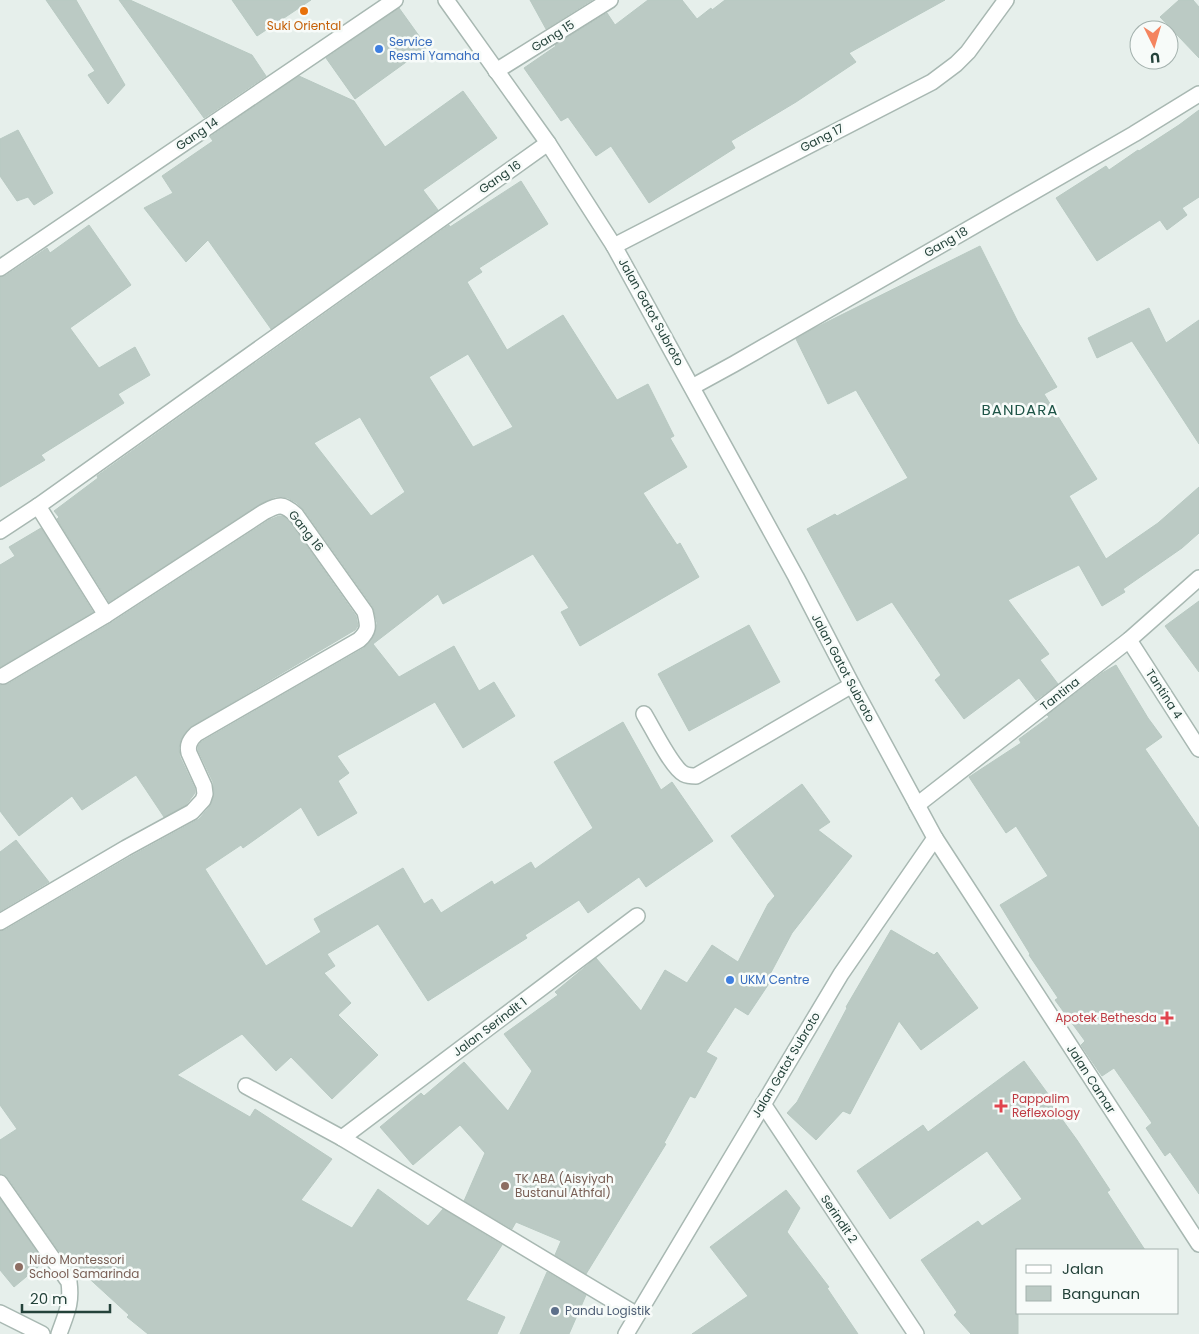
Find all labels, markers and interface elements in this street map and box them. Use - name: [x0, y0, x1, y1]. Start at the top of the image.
- marker: Suki Oriental: [298, 5, 310, 17]
- street label: Gang 15: [528, 16, 578, 55]
- place label: Suki Oriental: [267, 17, 341, 34]
- north arrow: [1129, 20, 1179, 70]
- place label: Service Resmi Yamaha: [389, 33, 480, 64]
- marker: Service Resmi Yamaha: [373, 43, 385, 55]
- text: U: [1149, 48, 1161, 68]
- street label: Gang 14: [172, 113, 222, 154]
- street label: Gang 17: [797, 119, 847, 156]
- street label: Gang 16: [475, 156, 524, 197]
- street label: Gang 18: [921, 222, 971, 261]
- street label: Jalan Gatot Subroto: [615, 255, 688, 369]
- district label: BANDARA: [982, 399, 1058, 420]
- street label: Gang 16: [285, 507, 328, 555]
- street label: Jalan Gatot Subroto: [808, 611, 879, 725]
- street label: Tantina 4: [1142, 666, 1187, 722]
- street label: Tantina: [1037, 673, 1083, 714]
- place label: UKM Centre: [740, 971, 810, 988]
- marker: UKM Centre: [724, 974, 736, 986]
- street label: Jalan Serindit 1: [449, 993, 530, 1060]
- street label: Jalan Gatot Subroto: [747, 1008, 824, 1121]
- place label: Apotek Bethesda: [1055, 1009, 1157, 1026]
- marker: Apotek Bethesda: [1161, 1012, 1173, 1024]
- street label: Jalan Camar: [1063, 1041, 1120, 1117]
- place label: Pappalim Reflexology: [1012, 1090, 1080, 1121]
- marker: Pappalim Reflexology: [994, 1099, 1008, 1113]
- place label: TK ABA (Aisyiyah Bustanul Athfal): [515, 1170, 614, 1201]
- marker: TK ABA (Aisyiyah Bustanul Athfal): [499, 1180, 511, 1192]
- street label: Serindit 2: [817, 1191, 862, 1246]
- legend: [1016, 1249, 1179, 1314]
- place label: Nido Montessori School Samarinda: [29, 1251, 140, 1282]
- text: Jalan: [1062, 1258, 1104, 1279]
- marker: Nido Montessori School Samarinda: [13, 1261, 25, 1273]
- scale bar: [22, 1282, 110, 1314]
- text: Bangunan: [1062, 1283, 1140, 1304]
- text: 20 m: [30, 1288, 68, 1309]
- place label: Pandu Logistik: [565, 1302, 651, 1319]
- marker: Pandu Logistik: [549, 1305, 561, 1317]

